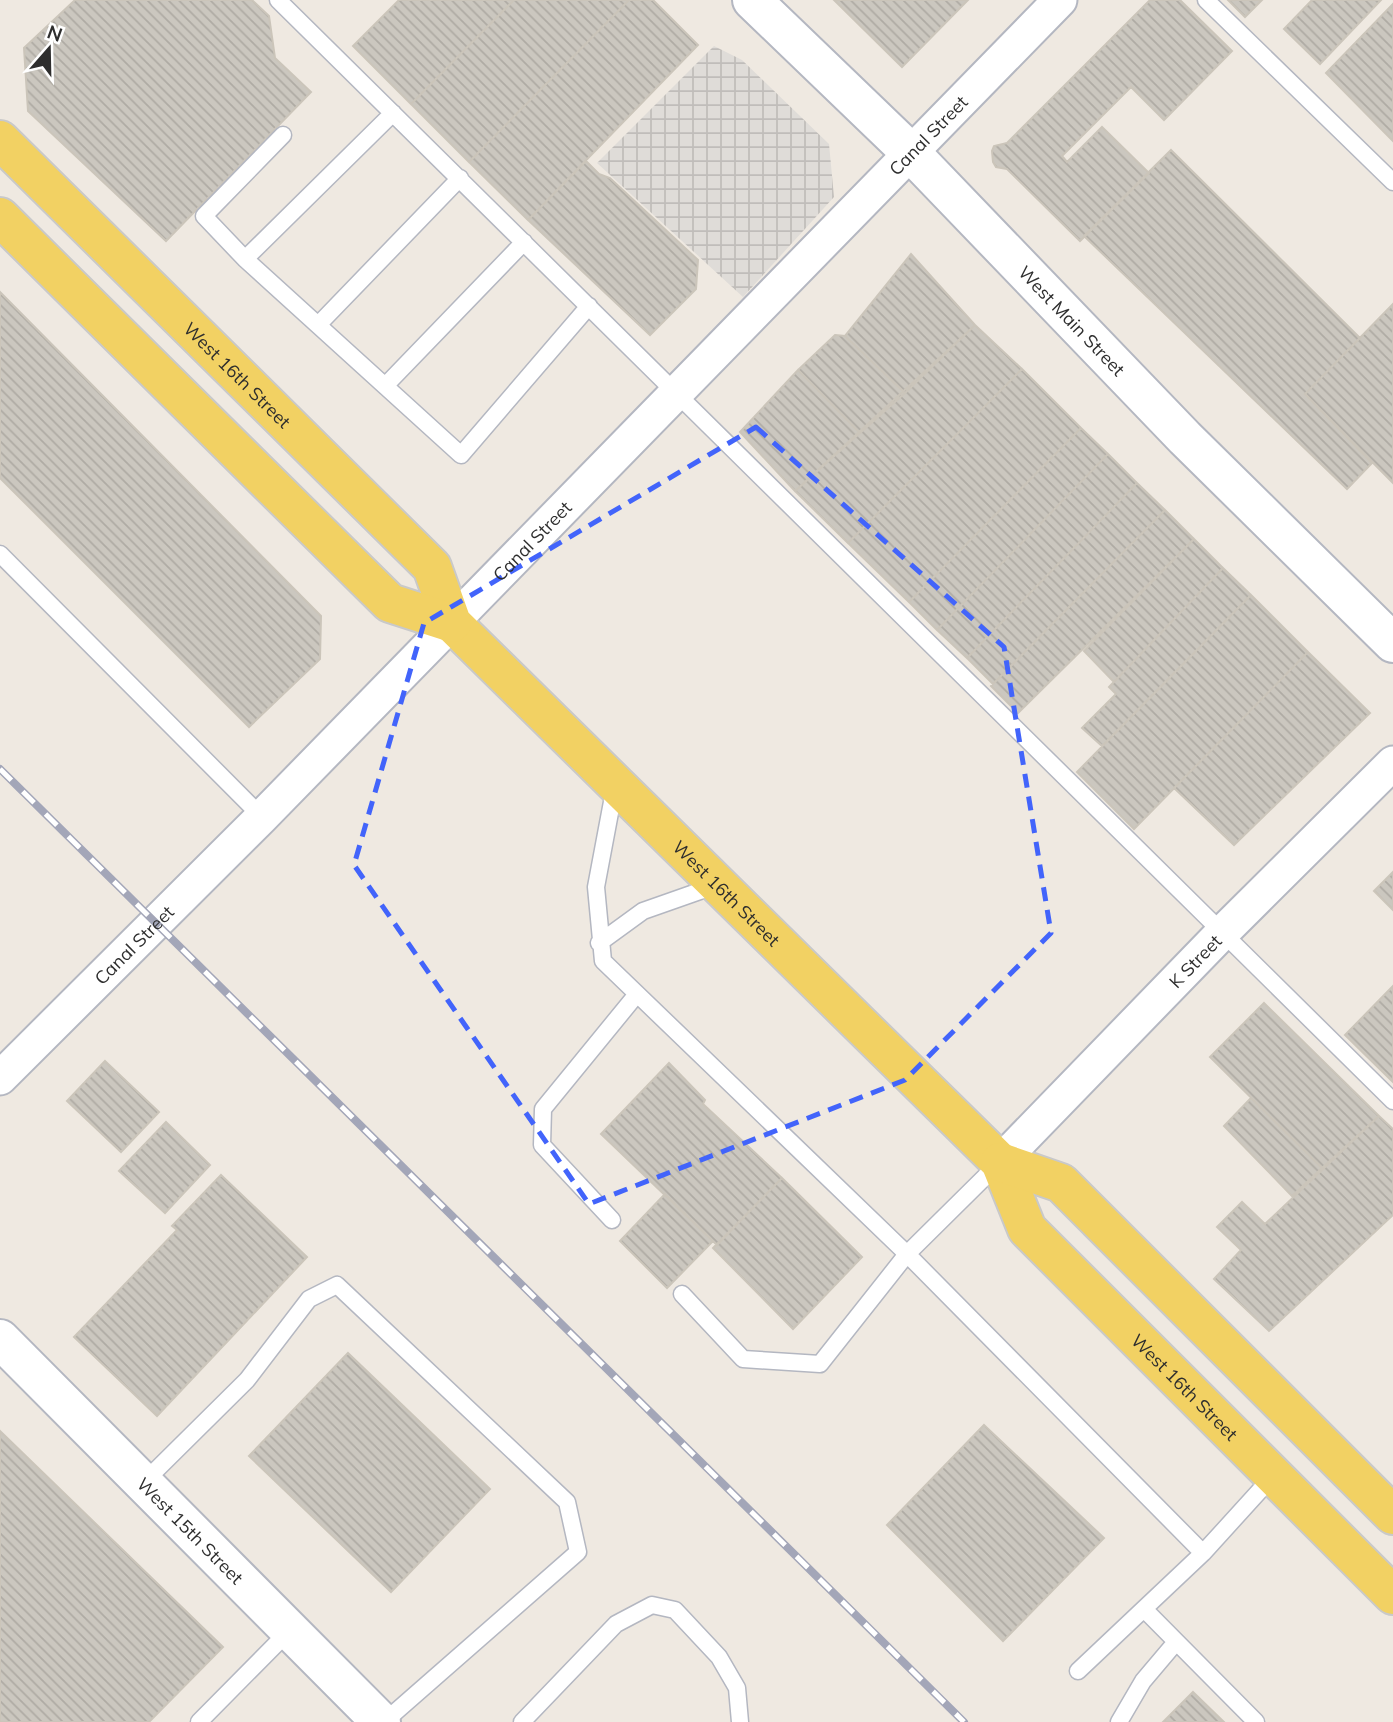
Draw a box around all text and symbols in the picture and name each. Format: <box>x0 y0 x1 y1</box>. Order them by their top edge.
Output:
north arrow <box>14 14 84 84</box>
text: N <box>44 19 66 47</box>
street label: Canal Street <box>884 90 972 180</box>
street label: West Main Street <box>1014 261 1130 380</box>
street label: West 16th Street <box>179 317 296 433</box>
street label: Canal Street <box>488 496 576 586</box>
street label: West 16th Street <box>668 835 785 951</box>
street label: Canal Street <box>89 900 179 989</box>
street label: K Street <box>1164 929 1226 993</box>
street label: West 16th Street <box>1127 1329 1243 1445</box>
street label: West 15th Street <box>132 1472 249 1589</box>

